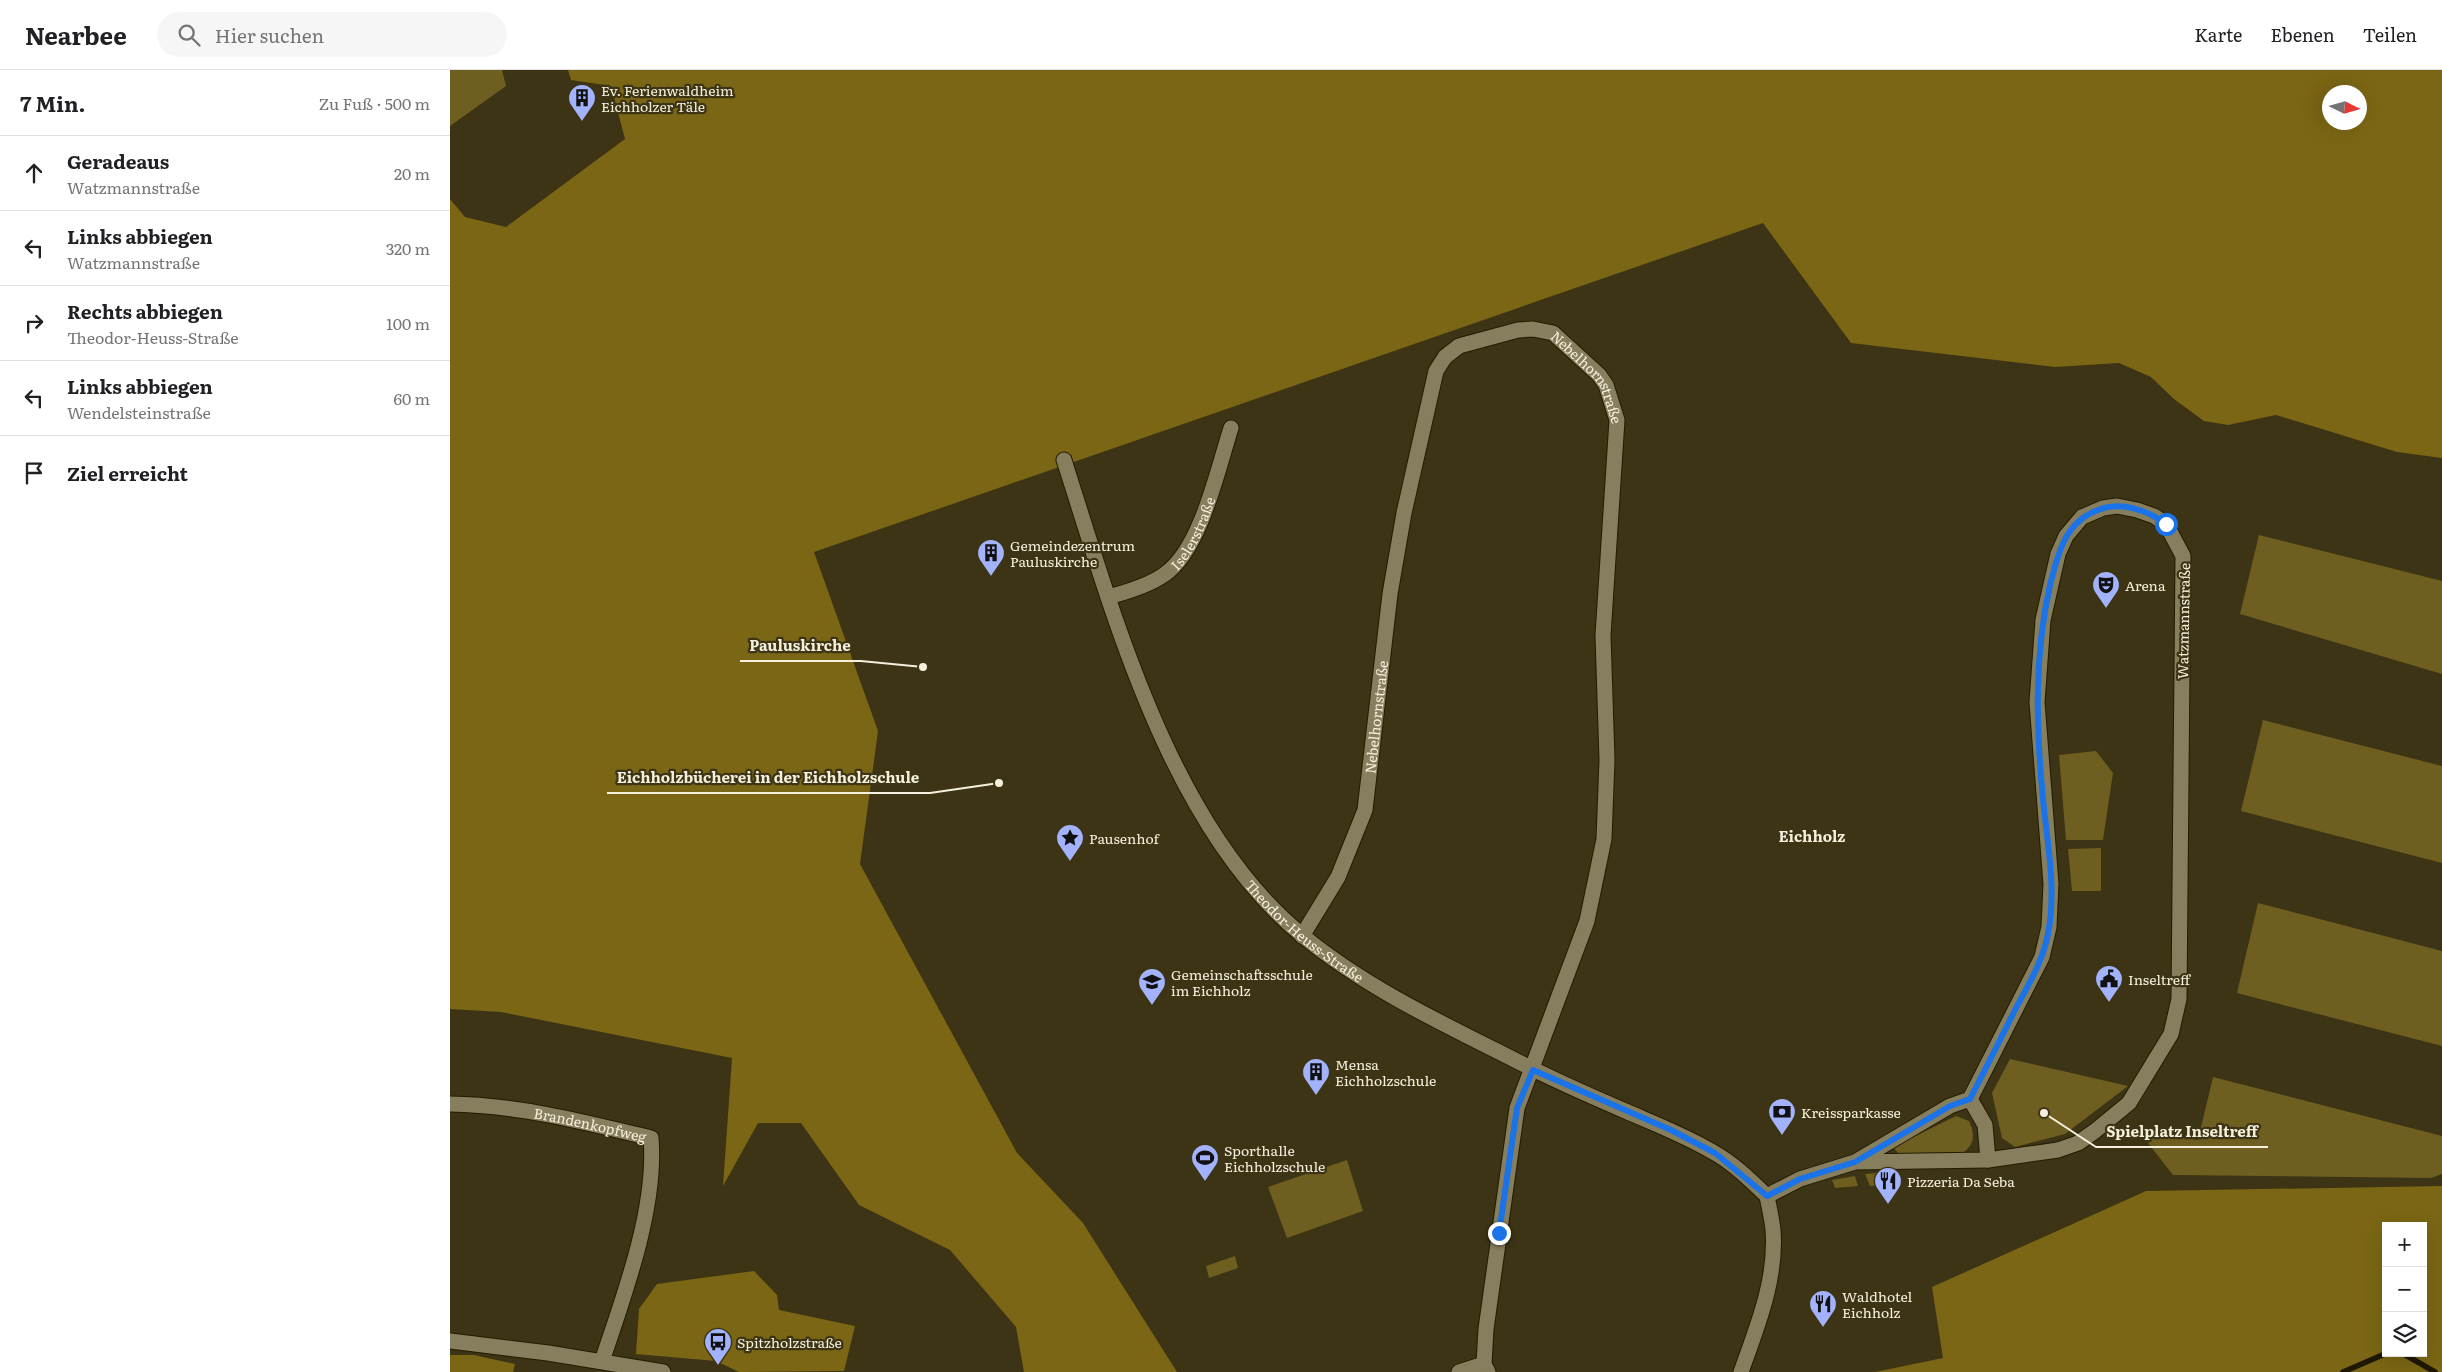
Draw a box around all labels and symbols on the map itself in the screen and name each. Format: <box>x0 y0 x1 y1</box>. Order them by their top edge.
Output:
place label: Ev. Ferienwaldheim Eichholzer Täle <box>601 80 734 116</box>
building icon: Ev. Ferienwaldheim Eichholzer Täle <box>567 83 597 122</box>
north arrow <box>2322 85 2367 130</box>
street label: Nebelhornstraße <box>1547 326 1627 426</box>
street label: Iselerstraße <box>1166 494 1219 574</box>
route start <box>2155 513 2178 536</box>
place label: Gemeindezentrum Pauluskirche <box>1010 535 1136 571</box>
building icon: Gemeindezentrum Pauluskirche <box>976 538 1006 577</box>
street label: Watzmannstraße <box>2172 563 2194 679</box>
theatre icon: Arena <box>2091 570 2121 609</box>
place label: Arena <box>2125 575 2166 595</box>
callout: Pauluskirche <box>740 631 861 661</box>
text: Pauluskirche <box>749 633 851 656</box>
street label: Nebelhornstraße <box>1359 659 1392 775</box>
callout: Eichholzbücherei in der Eichholzschule <box>607 763 930 793</box>
text: Eichholzbücherei in der Eichholzschule <box>617 765 920 788</box>
place icon: Pausenhof <box>1055 823 1085 862</box>
district label: Eichholz <box>1779 824 1845 847</box>
place label: Pausenhof <box>1089 828 1161 848</box>
street label: Theodor-Heuss-Straße <box>1241 875 1368 987</box>
place label: Gemeinschaftsschule im Eichholz <box>1171 964 1313 1000</box>
public building icon: Inseltreff <box>2094 964 2124 1003</box>
school or university icon: Gemeinschaftsschule im Eichholz <box>1137 967 1167 1006</box>
place label: Inseltreff <box>2128 969 2191 989</box>
place label: Mensa Eichholzschule <box>1335 1054 1436 1090</box>
building icon: Mensa Eichholzschule <box>1301 1057 1331 1096</box>
bank icon: Kreissparkasse <box>1767 1097 1797 1136</box>
street label: Brandenkopfweg <box>532 1102 649 1147</box>
place label: Kreissparkasse <box>1801 1102 1901 1122</box>
callout: Spielplatz Inseltreff <box>2096 1117 2268 1147</box>
text: Spielplatz Inseltreff <box>2106 1119 2260 1142</box>
place label: Sporthalle Eichholzschule <box>1224 1140 1325 1176</box>
sports icon: Sporthalle Eichholzschule <box>1190 1143 1220 1182</box>
restaurant icon: Pizzeria Da Seba <box>1873 1166 1903 1205</box>
place label: Pizzeria Da Seba <box>1907 1171 2015 1191</box>
route end <box>1488 1222 1511 1245</box>
place label: Waldhotel Eichholz <box>1842 1286 1913 1322</box>
restaurant icon: Waldhotel Eichholz <box>1808 1289 1838 1328</box>
bus stop icon: Spitzholzstraße <box>703 1327 733 1366</box>
place label: Spitzholzstraße <box>737 1332 842 1352</box>

